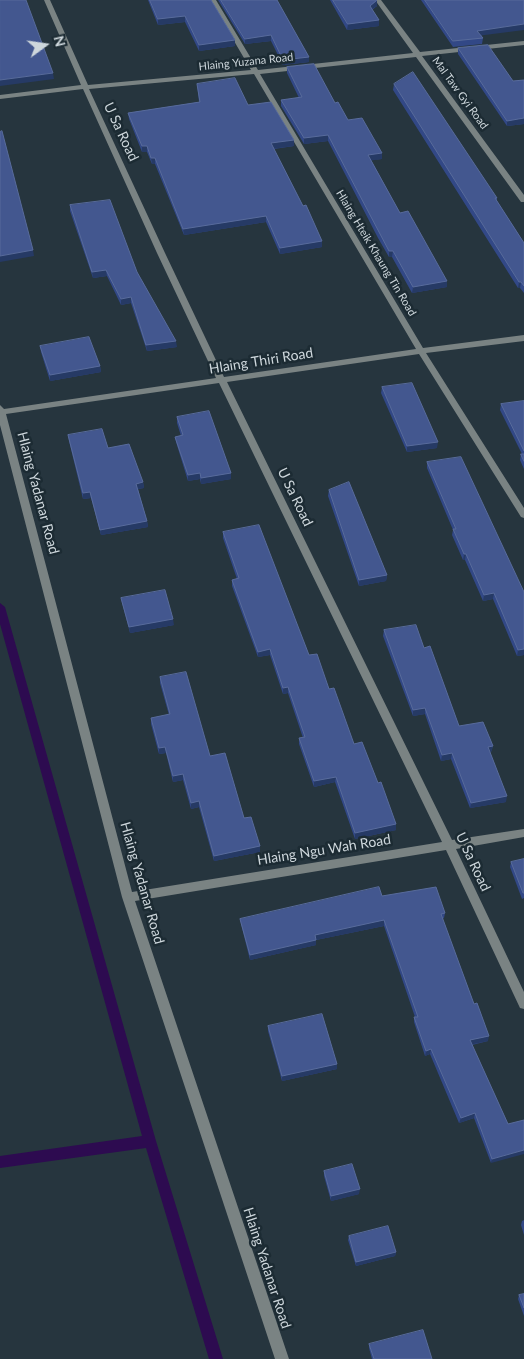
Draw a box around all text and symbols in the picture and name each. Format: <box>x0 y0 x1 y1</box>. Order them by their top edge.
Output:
north arrow <box>20 20 70 70</box>
text: N <box>50 34 70 49</box>
street label: Hlaing Yuzana Road <box>198 50 294 74</box>
street label: Mal Taw Gyi Road <box>429 54 491 132</box>
street label: U Sa Road <box>100 100 142 164</box>
street label: Hlaing Hteik Khaung Tin Road <box>333 188 419 318</box>
street label: Hlaing Thiri Road <box>208 344 314 378</box>
street label: Hlaing Yadanar Road <box>14 430 62 556</box>
street label: U Sa Road <box>274 465 316 529</box>
street label: Hlaing Yadanar Road <box>117 820 167 946</box>
street label: U Sa Road <box>452 830 494 894</box>
street label: Hlaing Ngu Wah Road <box>256 831 392 869</box>
street label: Hlaing Yadanar Road <box>239 1205 295 1331</box>

